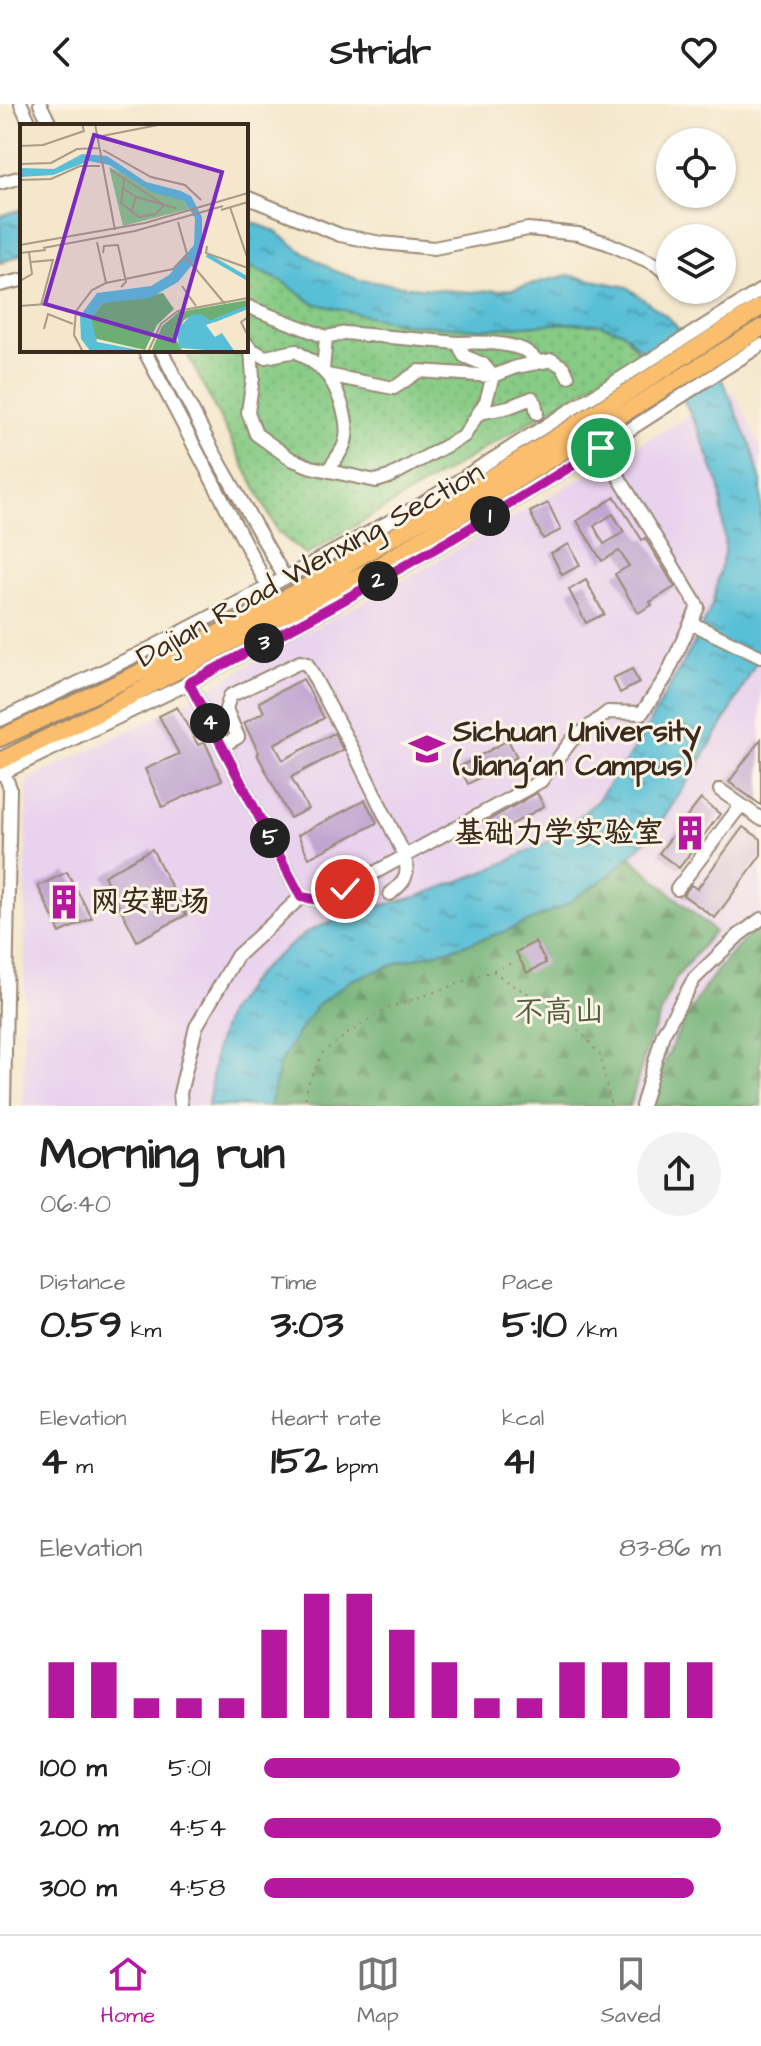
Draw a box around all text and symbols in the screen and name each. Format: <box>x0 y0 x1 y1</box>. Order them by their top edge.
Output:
text: Stridr <box>330 27 431 78</box>
icon: back <box>40 30 84 74</box>
icon: heart <box>677 30 721 74</box>
inset map <box>20 124 248 352</box>
map controls <box>656 128 736 304</box>
button: locate <box>656 128 736 208</box>
button: layers <box>656 224 736 304</box>
pin <box>567 414 635 482</box>
icon: arrive <box>579 426 623 470</box>
street label: Dajian Road Wenxing Section <box>129 452 492 679</box>
pin: 1 <box>470 496 510 536</box>
text: 1 <box>489 500 491 531</box>
pin: 2 <box>358 561 398 601</box>
text: 2 <box>372 565 384 596</box>
pin: 3 <box>244 623 284 663</box>
text: 3 <box>258 627 270 658</box>
pin: 4 <box>190 703 230 743</box>
text: 4 <box>203 707 217 738</box>
place label: Sichuan University (Jiang'an Campus) <box>452 711 702 789</box>
school or university icon: Sichuan University (Jiang'an Campus) <box>408 730 446 768</box>
place label: 基础力学实验室 <box>454 812 664 854</box>
building icon: 基础力学实验室 <box>671 814 709 852</box>
pin: 5 <box>250 818 290 858</box>
text: 5 <box>262 822 278 853</box>
pin <box>311 855 379 923</box>
icon: check <box>323 867 367 911</box>
place label: 网安靶场 <box>90 881 210 923</box>
building icon: 网安靶场 <box>45 883 83 921</box>
park label: 不高山 <box>514 991 604 1033</box>
text: Morning run <box>40 1125 285 1186</box>
button: share <box>637 1132 721 1216</box>
text: 06:40 <box>40 1186 111 1222</box>
text: Distance <box>40 1267 126 1298</box>
text: Time <box>271 1267 317 1298</box>
text: Pace <box>502 1267 553 1298</box>
text: 0.59 <box>40 1298 122 1353</box>
text: 3:03 <box>271 1298 344 1353</box>
text: 5:10 <box>502 1298 567 1353</box>
text: km <box>122 1315 161 1346</box>
text: /km <box>567 1315 617 1346</box>
text: Elevation <box>40 1403 127 1434</box>
text: Heart rate <box>271 1403 381 1434</box>
text: kcal <box>502 1403 544 1434</box>
text: 4 <box>40 1434 67 1489</box>
text: 152 <box>271 1434 327 1489</box>
text: 41 <box>502 1434 534 1489</box>
text: m <box>67 1451 93 1482</box>
text: bpm <box>327 1451 378 1482</box>
text: Elevation <box>40 1530 142 1566</box>
text: 83–86 m <box>619 1530 721 1566</box>
text: 100 m <box>40 1750 107 1786</box>
text: 5:01 <box>168 1750 210 1786</box>
text: 200 m <box>40 1810 118 1846</box>
text: 4:54 <box>168 1810 226 1846</box>
text: 300 m <box>40 1870 117 1906</box>
text: 4:58 <box>168 1870 225 1906</box>
tab: Home <box>100 1952 155 2031</box>
tab: Map <box>356 1952 400 2031</box>
tab: Saved <box>601 1952 661 2031</box>

